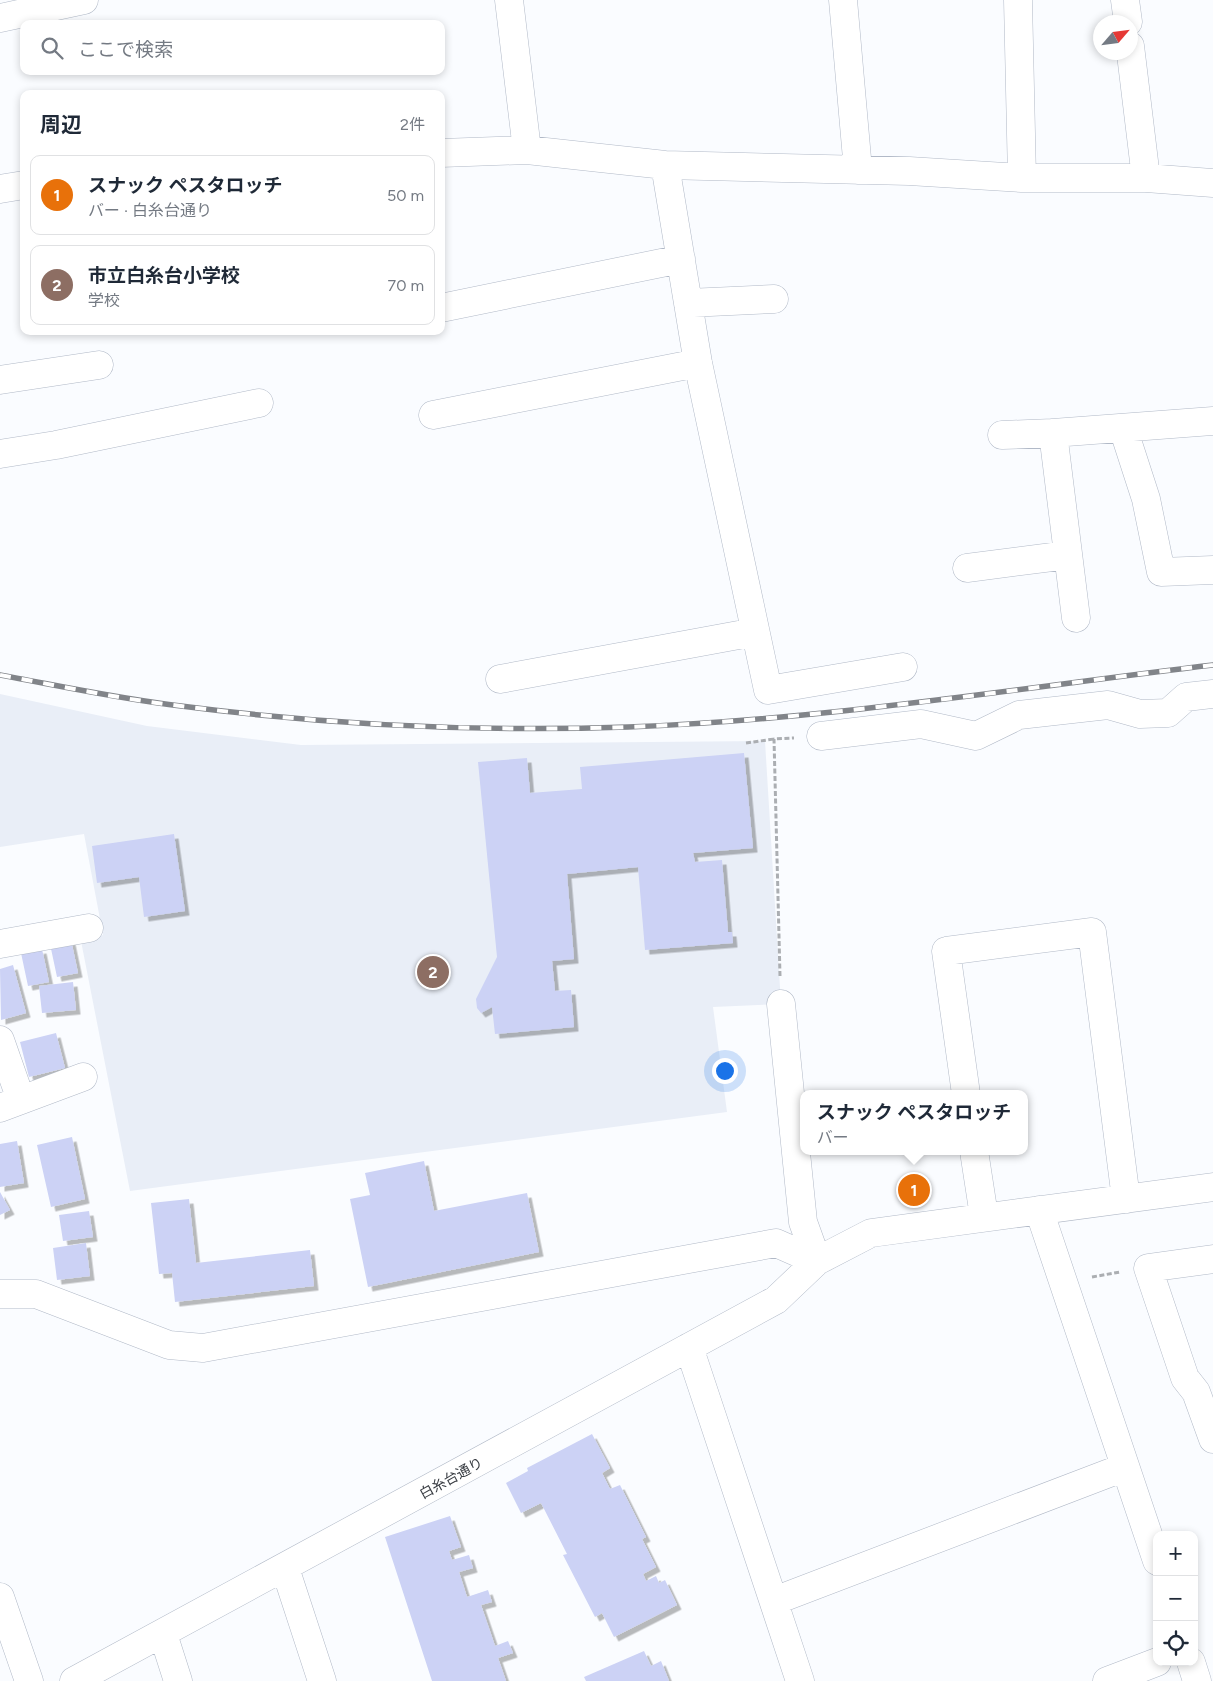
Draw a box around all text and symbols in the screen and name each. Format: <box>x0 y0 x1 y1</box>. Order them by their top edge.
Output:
north arrow <box>1093 15 1138 60</box>
search box <box>20 20 445 75</box>
icon: search <box>38 34 66 62</box>
text: ここで検索 <box>78 38 173 61</box>
text: 周辺 <box>40 112 82 137</box>
text: 2件 <box>400 115 425 134</box>
text: スナック ペスタロッチ <box>88 174 283 197</box>
text: 1 <box>54 186 60 205</box>
text: 50 m <box>387 186 424 205</box>
text: バー · 白糸台通り <box>88 201 212 220</box>
text: 市立白糸台小学校 <box>88 264 240 287</box>
text: 2 <box>52 276 62 295</box>
text: 70 m <box>388 276 424 295</box>
text: 学校 <box>88 291 120 310</box>
pin: 2 <box>417 953 449 991</box>
your location <box>712 1058 738 1084</box>
popup <box>800 1090 1028 1155</box>
text: スナック ペスタロッチ <box>817 1101 1011 1124</box>
text: バー <box>817 1128 849 1147</box>
pin: 1 <box>898 1171 930 1209</box>
street label: 白糸台通り <box>417 1454 486 1503</box>
map controls <box>1153 1531 1198 1666</box>
button: + <box>1153 1531 1198 1576</box>
button: − <box>1153 1576 1198 1621</box>
button: locate <box>1153 1621 1198 1666</box>

